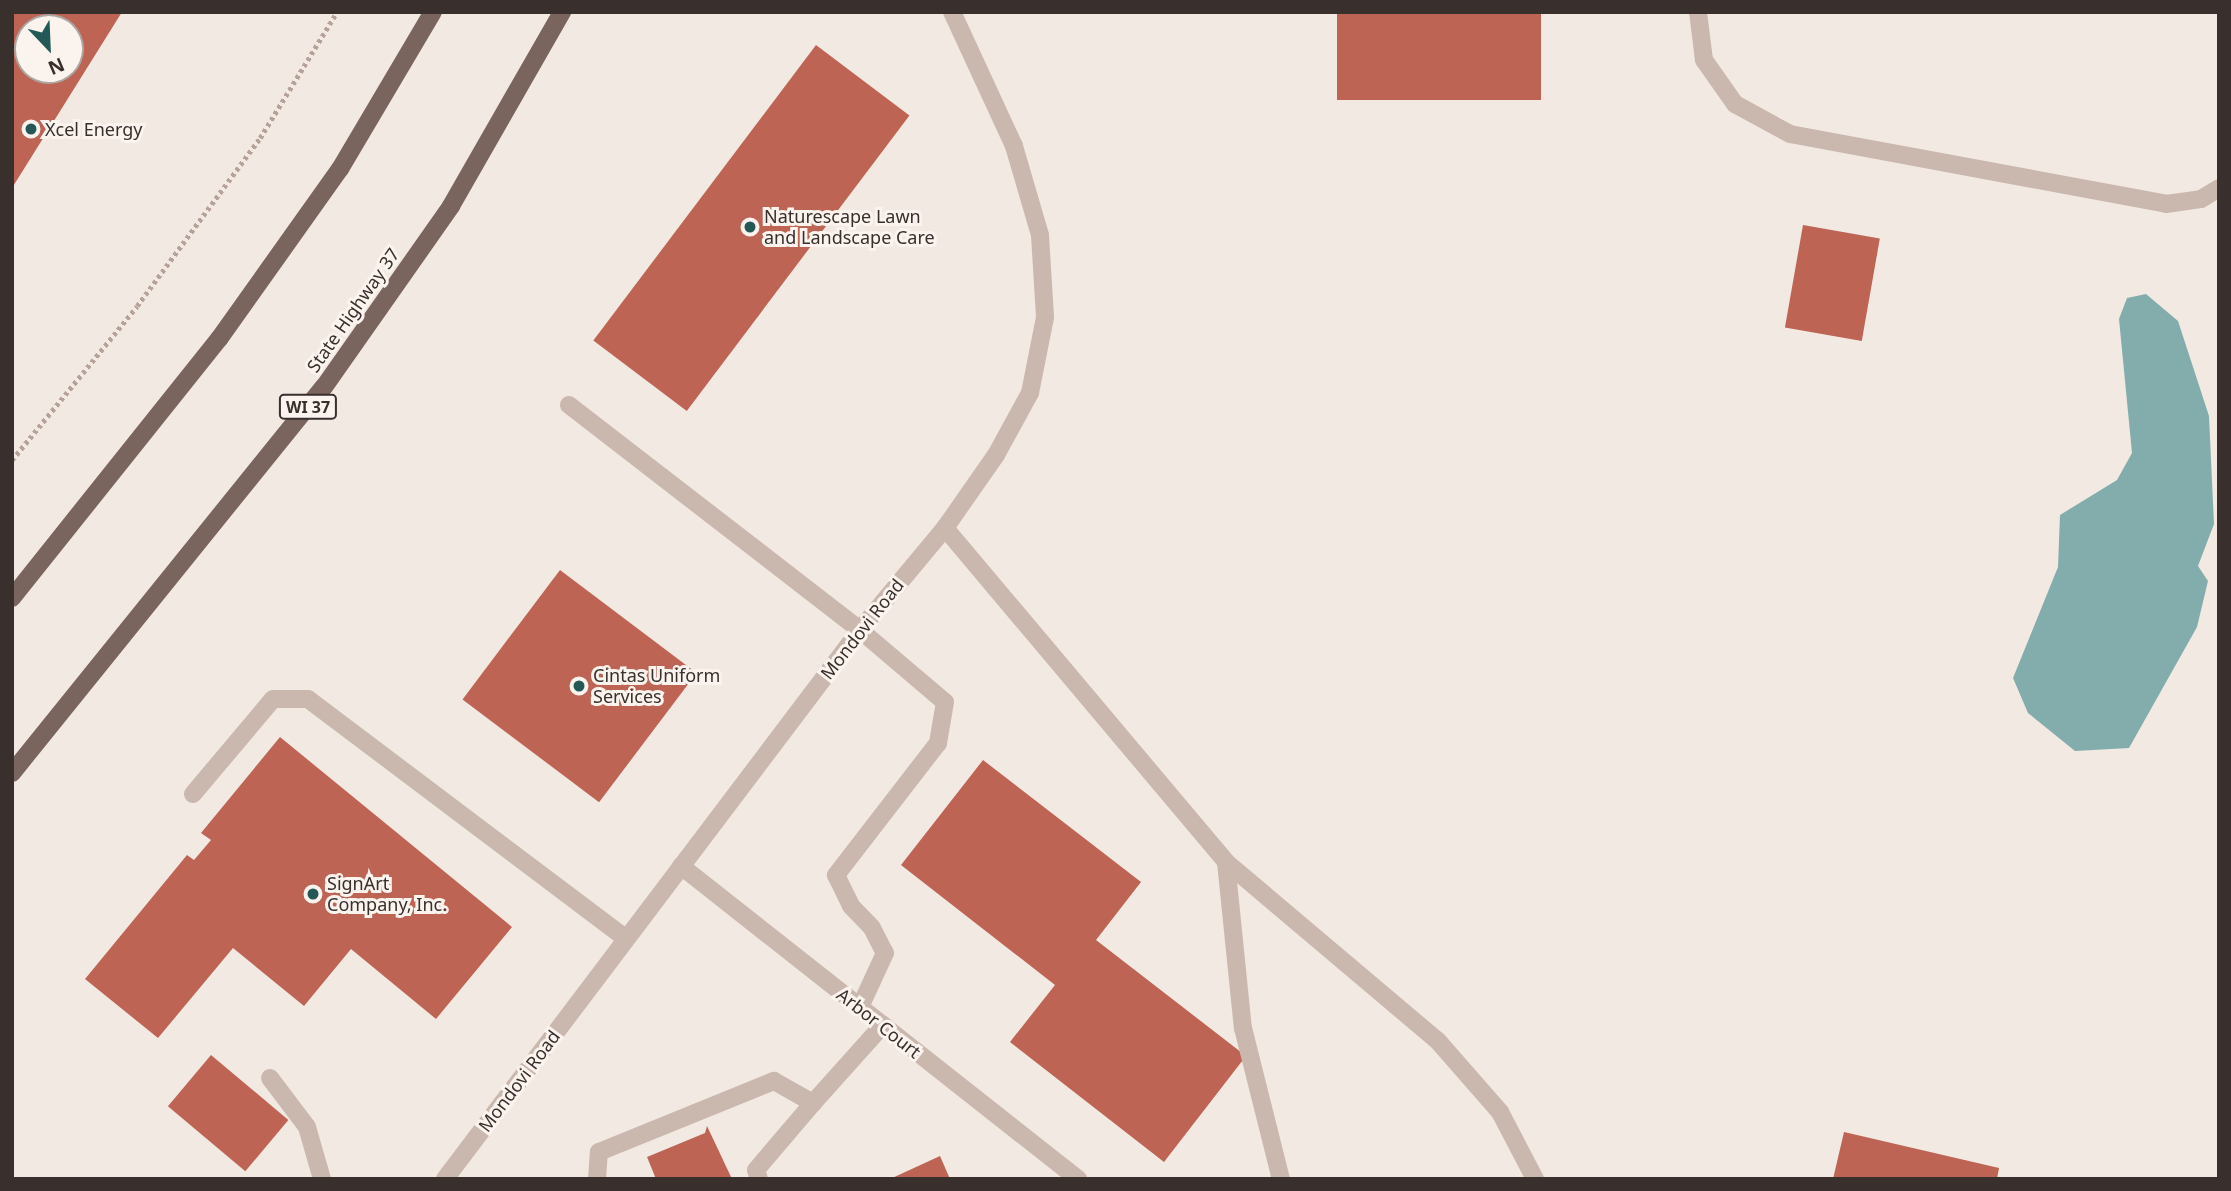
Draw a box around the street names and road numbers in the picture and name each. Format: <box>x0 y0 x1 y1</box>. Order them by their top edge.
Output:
street label: State Highway 37 <box>302 244 404 376</box>
road number: WI 37 <box>278 394 338 420</box>
street label: Mondovi Road <box>816 574 908 684</box>
street label: Arbor Court <box>833 984 925 1062</box>
street label: Mondovi Road <box>474 1026 564 1136</box>

